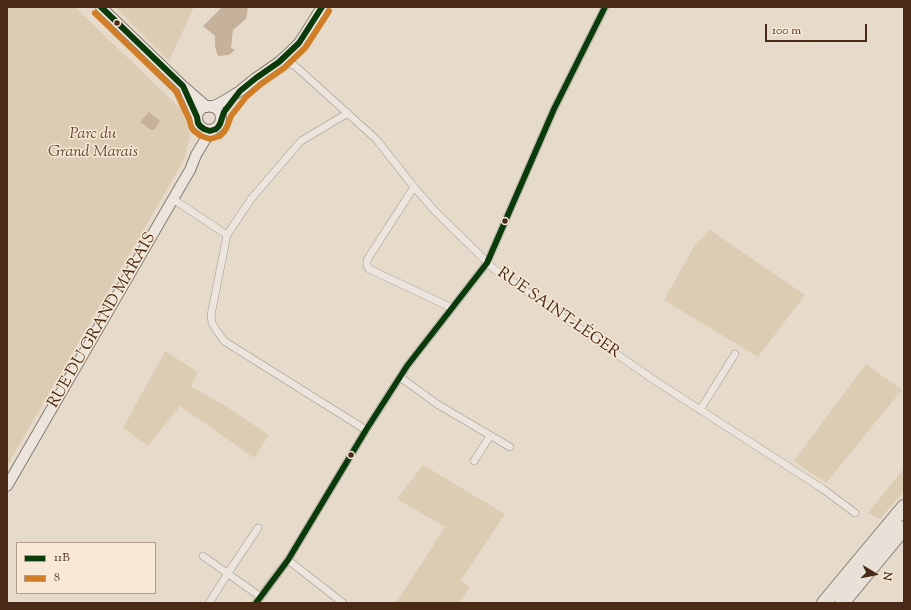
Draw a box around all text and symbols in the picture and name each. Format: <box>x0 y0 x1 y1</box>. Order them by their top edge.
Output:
scale bar <box>767 16 869 42</box>
unlabelled marker <box>112 18 122 28</box>
text: 100 m <box>772 22 801 40</box>
park label: Parc du Grand Marais <box>48 125 138 163</box>
unlabelled marker <box>500 216 510 226</box>
street label: RUE DU GRAND MARAIS <box>45 230 161 412</box>
street label: RUE SAINT-LÉGER <box>493 264 623 364</box>
unlabelled marker <box>346 450 356 460</box>
legend <box>16 542 156 594</box>
text: 11B <box>54 549 70 567</box>
north arrow <box>855 554 895 594</box>
text: 8 <box>54 569 60 587</box>
text: N <box>878 570 895 582</box>

